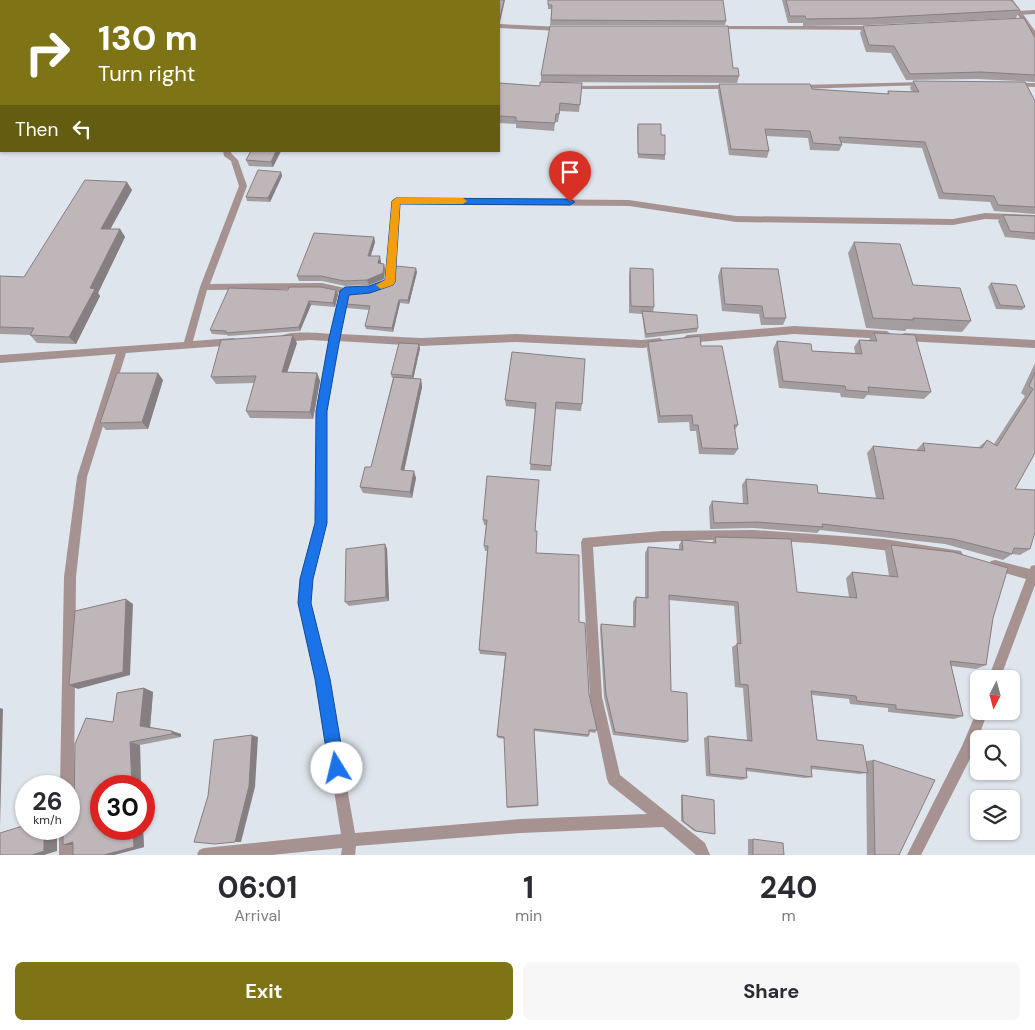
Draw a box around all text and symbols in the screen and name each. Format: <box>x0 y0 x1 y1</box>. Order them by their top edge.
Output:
text: 130 m <box>98 15 198 61</box>
icon: right <box>15 20 80 85</box>
text: Turn right <box>98 59 195 88</box>
icon: left <box>68 115 96 143</box>
text: Then <box>15 117 58 142</box>
pin <box>549 151 591 202</box>
icon: arrive <box>556 158 584 186</box>
north arrow <box>970 670 1020 720</box>
map controls <box>970 670 1020 840</box>
button: search <box>970 730 1020 780</box>
position arrow <box>310 741 362 793</box>
speed limit sign: 30 <box>90 775 155 840</box>
text: 26 <box>32 785 63 818</box>
button: layers <box>970 790 1020 840</box>
text: km/h <box>33 812 62 828</box>
text: 06:01 <box>218 868 297 907</box>
text: 1 <box>523 868 534 907</box>
text: 240 <box>760 868 817 907</box>
text: Arrival <box>234 905 281 926</box>
text: min <box>515 905 542 926</box>
text: m <box>781 905 796 926</box>
button: Exit <box>15 962 513 1020</box>
button: Share <box>523 962 1020 1020</box>

